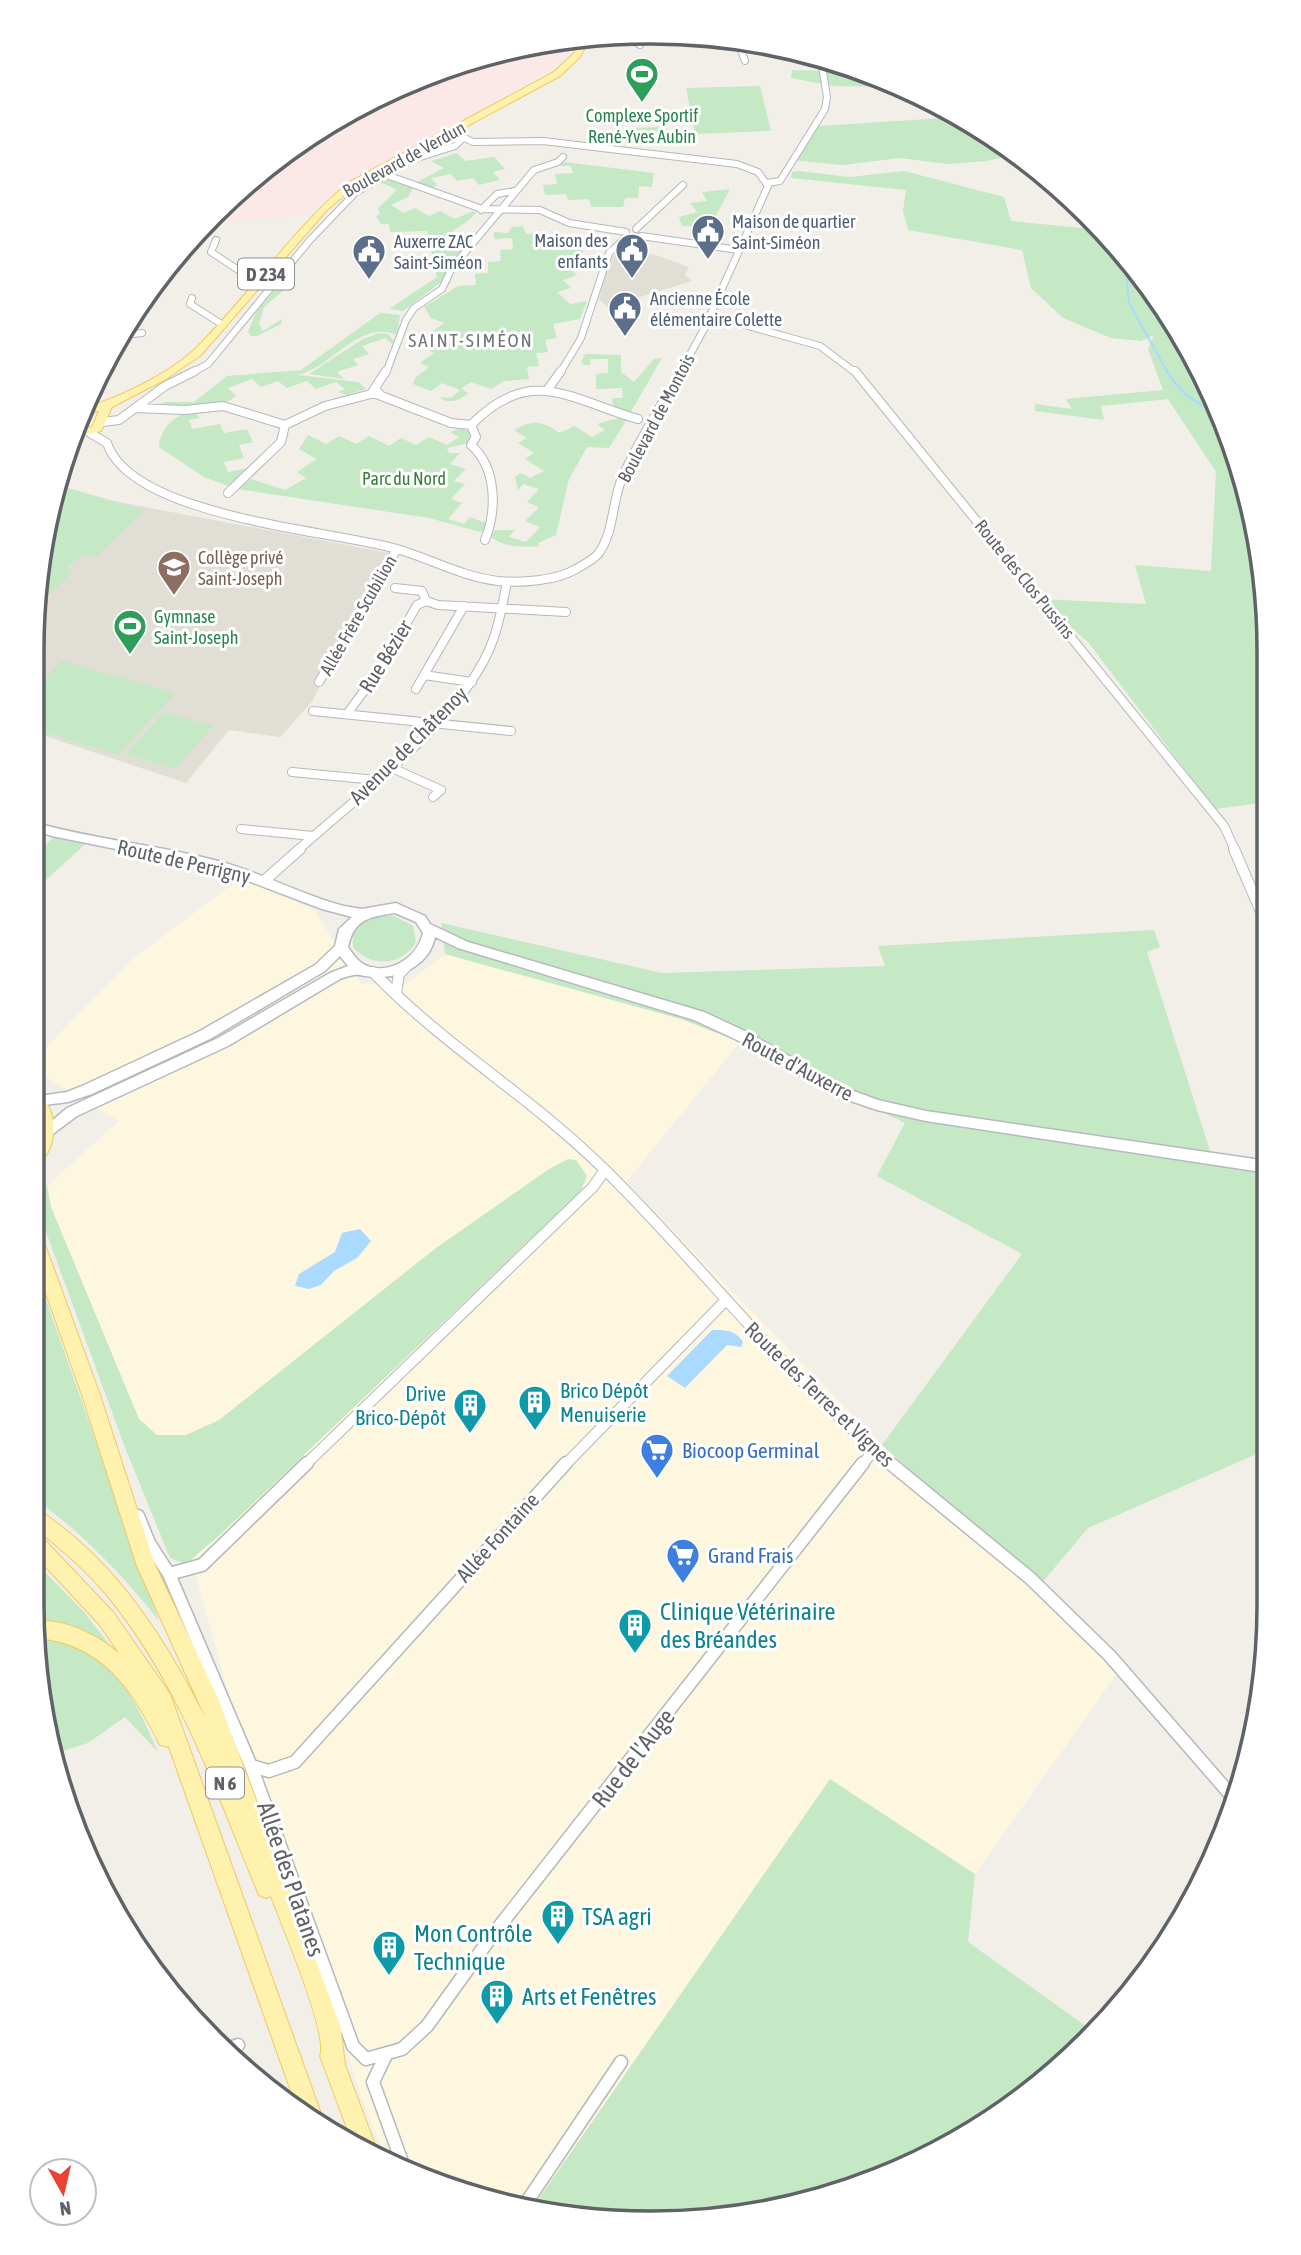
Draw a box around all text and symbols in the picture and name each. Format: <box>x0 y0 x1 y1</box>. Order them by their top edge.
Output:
sports icon: Complexe Sportif René-Yves Aubin <box>623 55 661 104</box>
place label: Complexe Sportif René-Yves Aubin <box>586 105 698 147</box>
street label: Boulevard de Verdun <box>339 117 469 201</box>
place label: Maison de quartier Saint-Siméon <box>732 211 856 253</box>
public building icon: Maison de quartier Saint-Siméon <box>689 212 727 261</box>
place label: Maison des enfants <box>534 230 608 272</box>
place label: Auxerre ZAC Saint-Siméon <box>394 231 482 273</box>
public building icon: Maison des enfants <box>613 231 651 280</box>
public building icon: Auxerre ZAC Saint-Siméon <box>350 232 388 281</box>
road number: D 234 <box>238 258 294 290</box>
place label: Ancienne École élémentaire Colette <box>650 288 782 330</box>
public building icon: Ancienne École élémentaire Colette <box>606 289 644 338</box>
district label: SAINT-SIMÉON <box>408 329 534 351</box>
street label: Boulevard de Montois <box>613 350 699 486</box>
park label: Parc du Nord <box>362 468 446 489</box>
street label: Route des Clos Pussins <box>971 515 1079 643</box>
place label: Collège privé Saint-Joseph <box>198 547 284 589</box>
school or university icon: Collège privé Saint-Joseph <box>155 548 193 597</box>
street label: Allée Frère Scubilion <box>315 551 401 679</box>
place label: Gymnase Saint-Joseph <box>154 606 239 648</box>
sports icon: Gymnase Saint-Joseph <box>111 607 149 656</box>
street label: Rue Bézier <box>353 615 417 697</box>
street label: Avenue de Châtenoy <box>344 681 472 809</box>
street label: Route de Perrigny <box>115 834 253 888</box>
street label: Route d'Auxerre <box>738 1027 858 1105</box>
street label: Route des Terres et Vignes <box>740 1317 900 1471</box>
place label: Brico Dépôt Menuiserie <box>560 1378 649 1426</box>
place label: Drive Brico-Dépôt <box>355 1381 446 1429</box>
building icon: Brico Dépôt Menuiserie <box>516 1383 554 1432</box>
building icon: Drive Brico-Dépôt <box>451 1386 489 1435</box>
supermarket icon: Biocoop Germinal <box>638 1431 676 1480</box>
place label: Biocoop Germinal <box>682 1438 820 1462</box>
street label: Allée Fontaine <box>451 1488 543 1586</box>
supermarket icon: Grand Frais <box>664 1536 702 1585</box>
place label: Grand Frais <box>708 1543 794 1567</box>
place label: Clinique Vétérinaire des Bréandes <box>660 1598 835 1653</box>
building icon: Clinique Vétérinaire des Bréandes <box>616 1606 654 1655</box>
street label: Rue de l'Auge <box>586 1703 680 1813</box>
road number: N 6 <box>206 1768 244 1798</box>
street label: Allée des Platanes <box>252 1798 330 1960</box>
building icon: TSA agri <box>539 1897 577 1946</box>
place label: TSA agri <box>582 1903 652 1930</box>
place label: Mon Contrôle Technique <box>414 1920 532 1975</box>
building icon: Mon Contrôle Technique <box>370 1928 408 1977</box>
building icon: Arts et Fenêtres <box>478 1977 516 2026</box>
place label: Arts et Fenêtres <box>522 1983 656 2010</box>
north arrow <box>28 2157 98 2227</box>
text: N <box>58 2197 72 2221</box>

